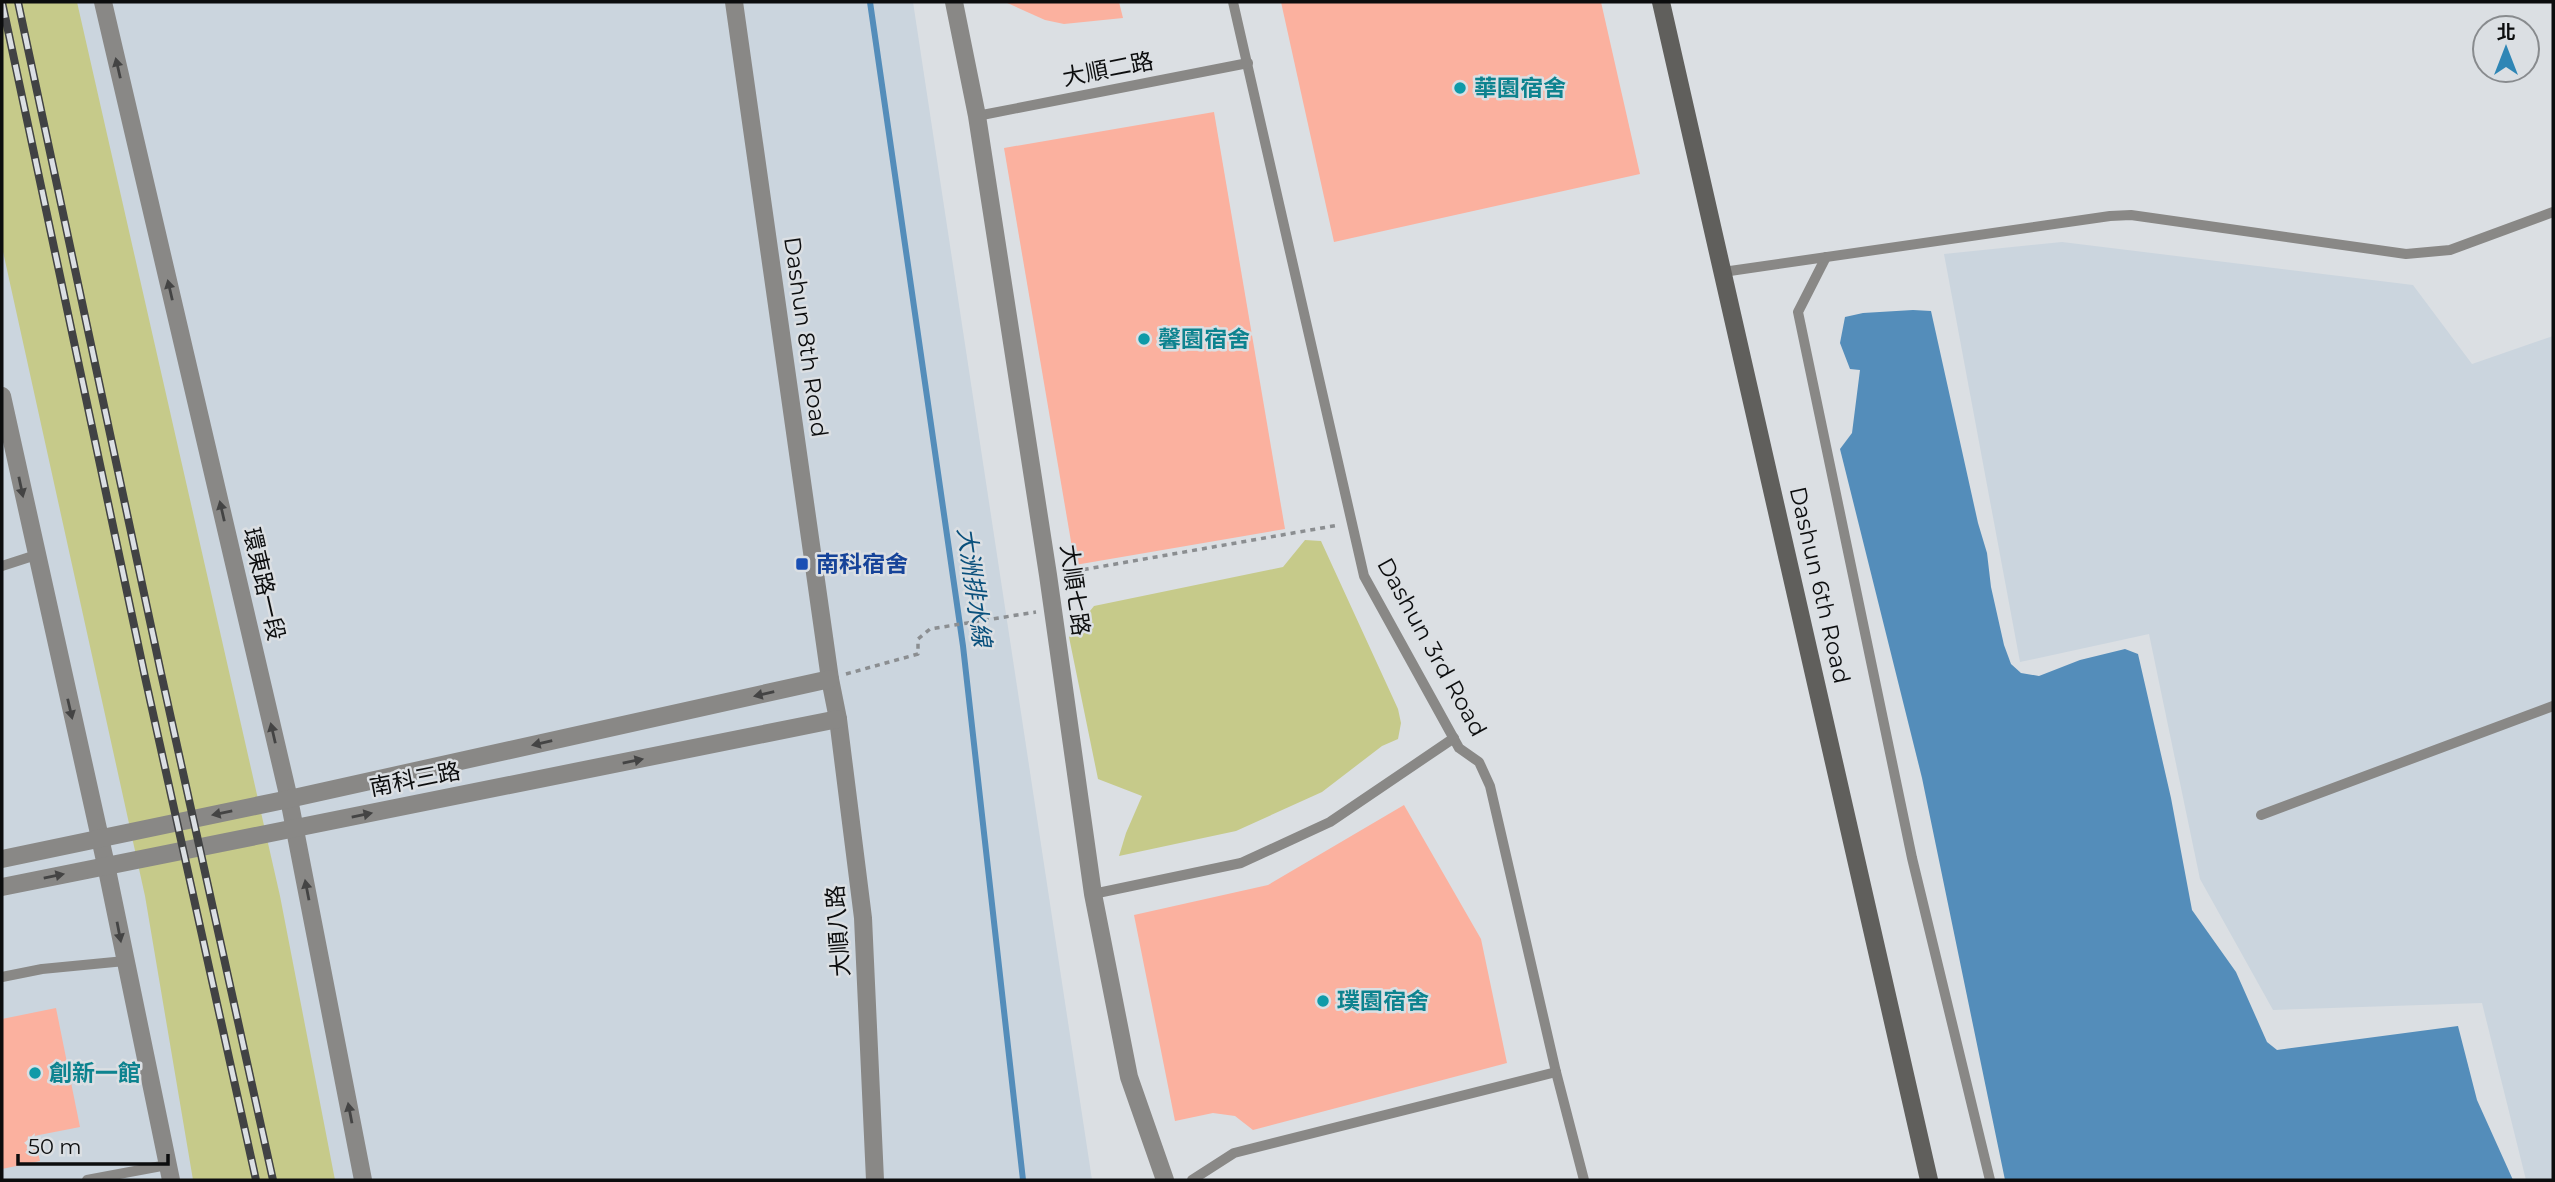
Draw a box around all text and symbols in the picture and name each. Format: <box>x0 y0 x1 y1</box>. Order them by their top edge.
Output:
north arrow <box>2471 14 2541 84</box>
text: 北 <box>2496 21 2516 44</box>
street label: 大順二路 <box>1060 46 1156 92</box>
one-way arrow <box>113 57 124 79</box>
place label: 華園宿舍 <box>1474 74 1566 102</box>
marker: 華園宿舍 <box>1452 80 1468 96</box>
street label: Dashun 8th Road <box>778 235 834 439</box>
one-way arrow <box>164 279 175 301</box>
place label: 馨園宿舍 <box>1158 325 1250 353</box>
marker: 馨園宿舍 <box>1136 331 1152 347</box>
one-way arrow <box>16 476 27 498</box>
street label: Dashun 6th Road <box>1784 484 1856 686</box>
one-way arrow <box>216 500 227 522</box>
street label: 環東路一段 <box>237 525 291 643</box>
water label: 大洲排水線 <box>952 525 998 651</box>
street label: 大順七路 <box>1055 542 1095 638</box>
place label: 南科宿舍 <box>816 550 908 578</box>
street label: Dashun 3rd Road <box>1371 553 1493 741</box>
marker: 南科宿舍 <box>794 556 810 572</box>
one-way arrow <box>753 688 775 699</box>
one-way arrow <box>65 698 76 720</box>
one-way arrow <box>268 722 279 744</box>
one-way arrow <box>530 738 552 749</box>
one-way arrow <box>622 755 644 766</box>
street label: 南科三路 <box>367 756 463 802</box>
one-way arrow <box>211 808 233 819</box>
one-way arrow <box>351 810 373 821</box>
one-way arrow <box>43 870 65 881</box>
one-way arrow <box>301 879 312 901</box>
street label: 大順八路 <box>821 884 855 978</box>
one-way arrow <box>114 921 125 943</box>
place label: 璞園宿舍 <box>1337 987 1429 1015</box>
marker: 璞園宿舍 <box>1315 993 1331 1009</box>
place label: 創新一館 <box>49 1059 141 1087</box>
marker: 創新一館 <box>27 1065 43 1081</box>
one-way arrow <box>344 1102 355 1124</box>
scale bar <box>18 1122 168 1166</box>
text: 50 m <box>28 1134 82 1159</box>

